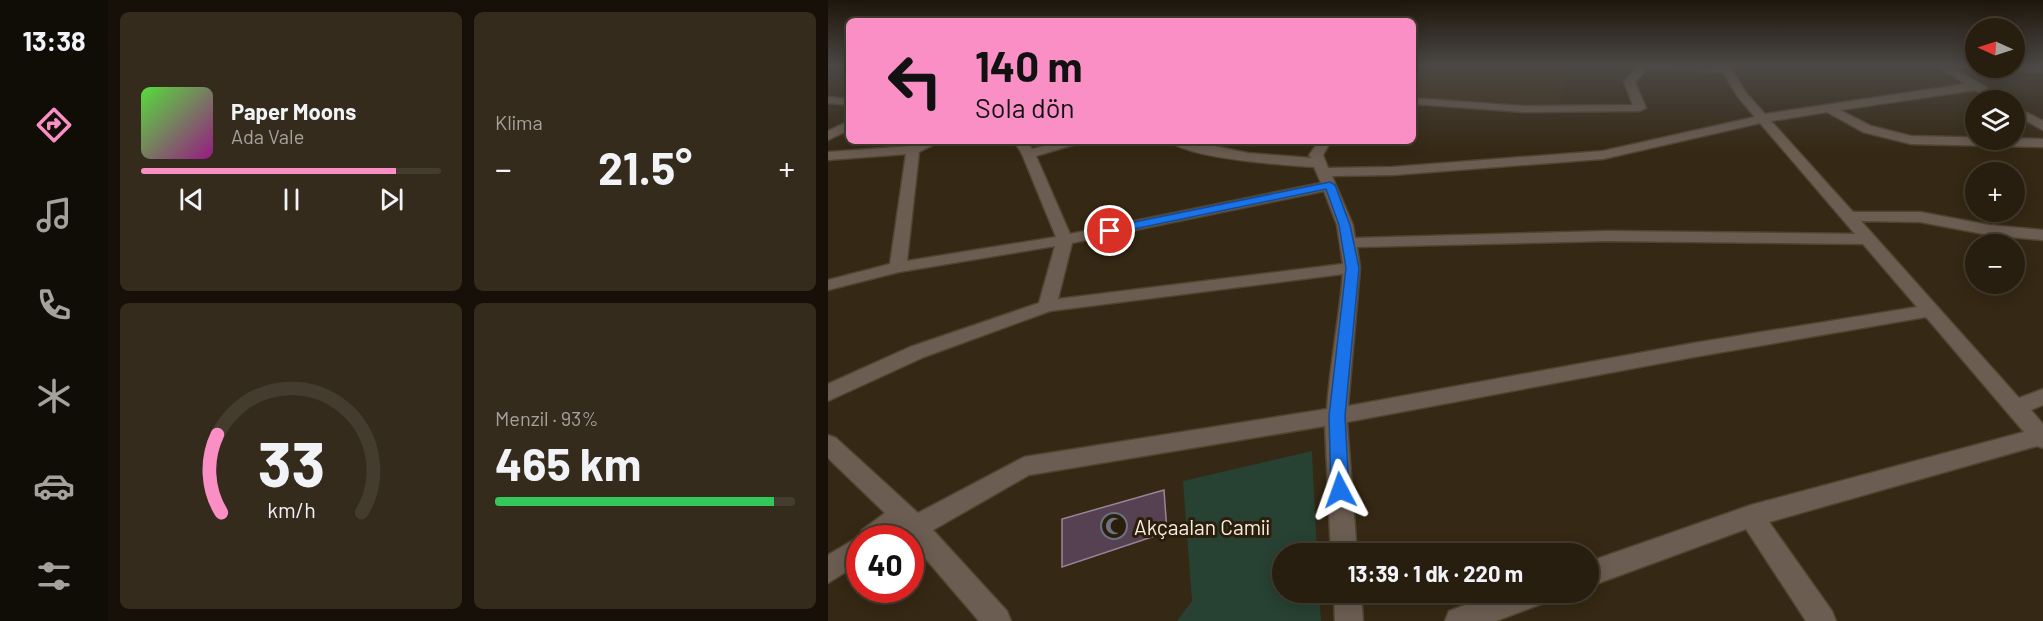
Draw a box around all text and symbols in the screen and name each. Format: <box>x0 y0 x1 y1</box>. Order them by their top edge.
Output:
north arrow <box>1965 18 2025 78</box>
map controls <box>1965 18 2025 294</box>
text: 13:38 <box>22 24 86 56</box>
text: 140 m <box>975 40 1083 90</box>
icon: left <box>876 42 954 120</box>
button: layers <box>1965 90 2025 150</box>
text: Sola dön <box>975 91 1075 123</box>
text: Paper Moons <box>231 98 356 124</box>
icon: directions <box>33 104 75 146</box>
text: Klima <box>495 110 543 134</box>
text: Ada Vale <box>231 124 304 148</box>
text: 21.5° <box>598 140 692 194</box>
text: − <box>495 148 512 188</box>
text: + <box>779 148 795 188</box>
button: + <box>1965 162 2025 222</box>
icon: previous <box>175 183 208 216</box>
icon: pause <box>275 183 308 216</box>
icon: next <box>375 183 408 216</box>
icon: music <box>33 194 75 236</box>
pin <box>1084 205 1135 256</box>
icon: arrive <box>1093 214 1126 247</box>
button: − <box>1965 234 2025 294</box>
icon: phone <box>33 284 75 326</box>
icon: climate <box>33 375 75 417</box>
text: Menzil · 93% <box>495 406 598 430</box>
text: 33 <box>257 425 325 499</box>
text: 465 km <box>495 436 641 490</box>
position arrow <box>1308 458 1372 522</box>
icon: car <box>33 465 75 507</box>
text: km/h <box>267 497 315 522</box>
mosque icon: Akçaalan Camii <box>1099 511 1129 541</box>
place label: Akçaalan Camii <box>1134 514 1270 539</box>
speed limit sign: 40 <box>846 525 924 603</box>
icon: filters <box>33 555 75 597</box>
text: 13:39 · 1 dk · 220 m <box>1348 560 1523 586</box>

